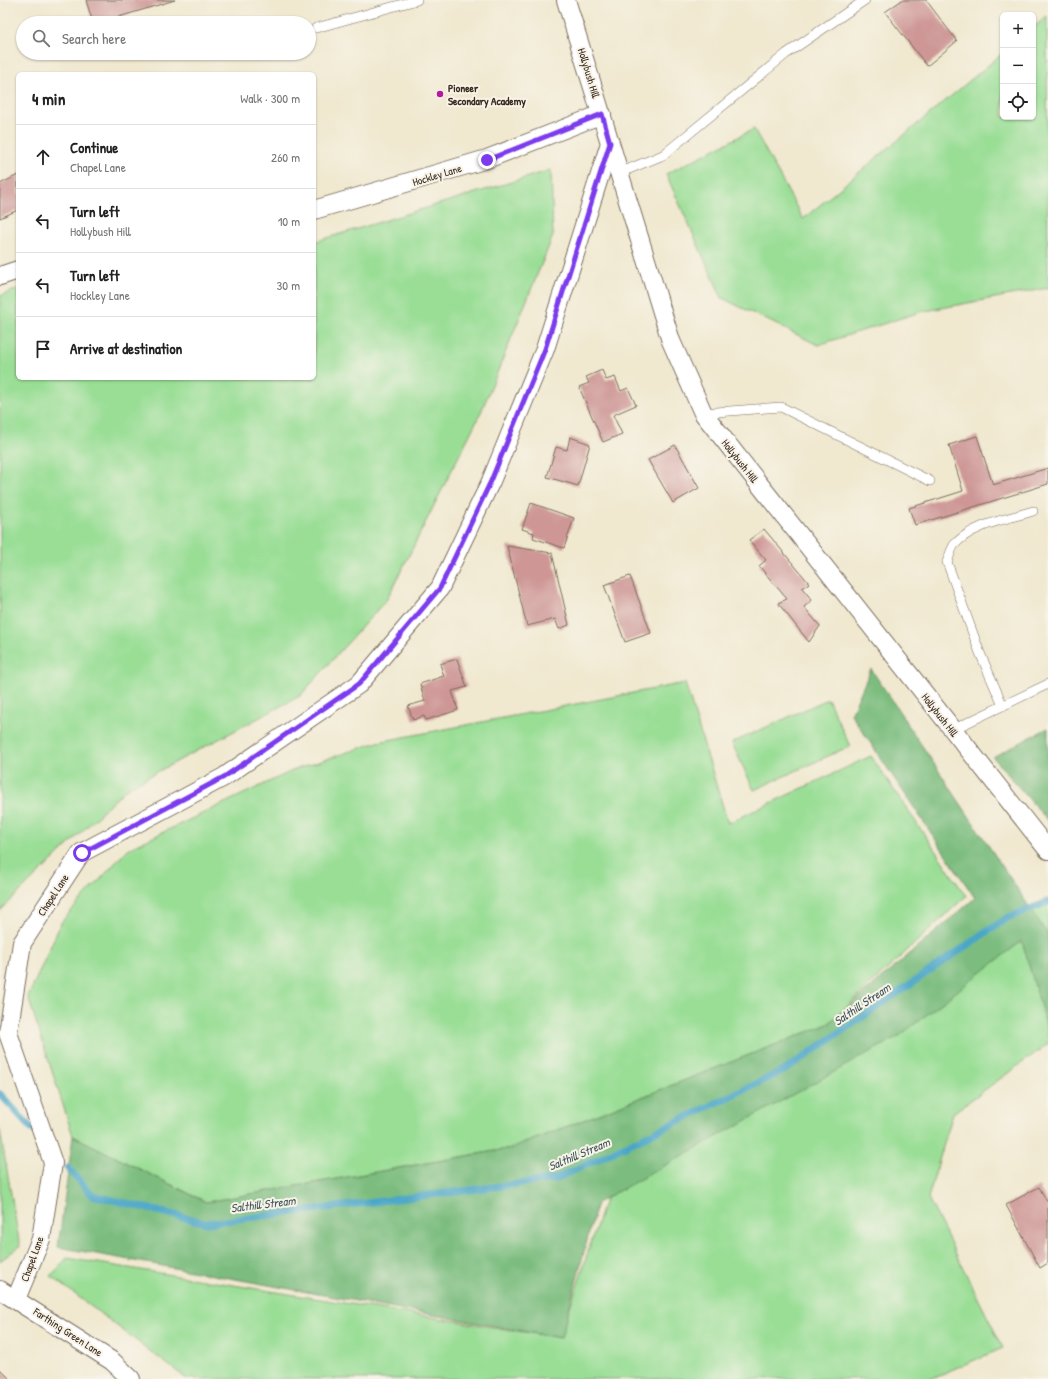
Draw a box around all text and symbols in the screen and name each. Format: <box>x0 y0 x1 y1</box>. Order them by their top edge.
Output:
map controls <box>1000 12 1036 120</box>
button: + <box>1000 12 1036 48</box>
search box <box>16 16 316 60</box>
icon: search <box>30 27 52 49</box>
text: Search here <box>62 28 126 49</box>
street label: Hollybush Hill <box>575 46 603 100</box>
button: − <box>1000 48 1036 84</box>
place label: Pioneer Secondary Academy <box>448 81 526 109</box>
button: locate <box>1000 84 1036 120</box>
text: 4 min <box>32 87 65 110</box>
text: Walk · 300 m <box>240 89 300 107</box>
marker: Pioneer Secondary Academy <box>435 89 445 99</box>
text: Continue <box>70 137 118 158</box>
icon: ahead <box>32 146 54 168</box>
text: 260 m <box>271 148 300 166</box>
route end <box>478 151 496 169</box>
text: Chapel Lane <box>70 158 126 176</box>
street label: Hockley Lane <box>411 161 464 189</box>
text: Turn left <box>70 201 120 222</box>
icon: left <box>32 210 54 232</box>
text: 10 m <box>278 212 300 230</box>
text: Hollybush Hill <box>70 222 131 240</box>
text: Turn left <box>70 265 120 286</box>
icon: left <box>32 274 54 296</box>
text: 30 m <box>277 276 300 294</box>
text: Hockley Lane <box>70 286 130 304</box>
icon: arrive <box>32 338 54 360</box>
text: Arrive at destination <box>70 338 182 359</box>
street label: Hollybush Hill <box>719 436 762 486</box>
street label: Hollybush Hill <box>919 690 962 740</box>
route start <box>73 844 91 862</box>
street label: Chapel Lane <box>34 871 72 919</box>
water label: Salthill Stream <box>830 978 894 1029</box>
water label: Salthill Stream <box>546 1133 613 1175</box>
water label: Salthill Stream <box>230 1191 297 1216</box>
street label: Chapel Lane <box>17 1234 47 1284</box>
street label: Farthing Green Lane <box>30 1304 106 1360</box>

